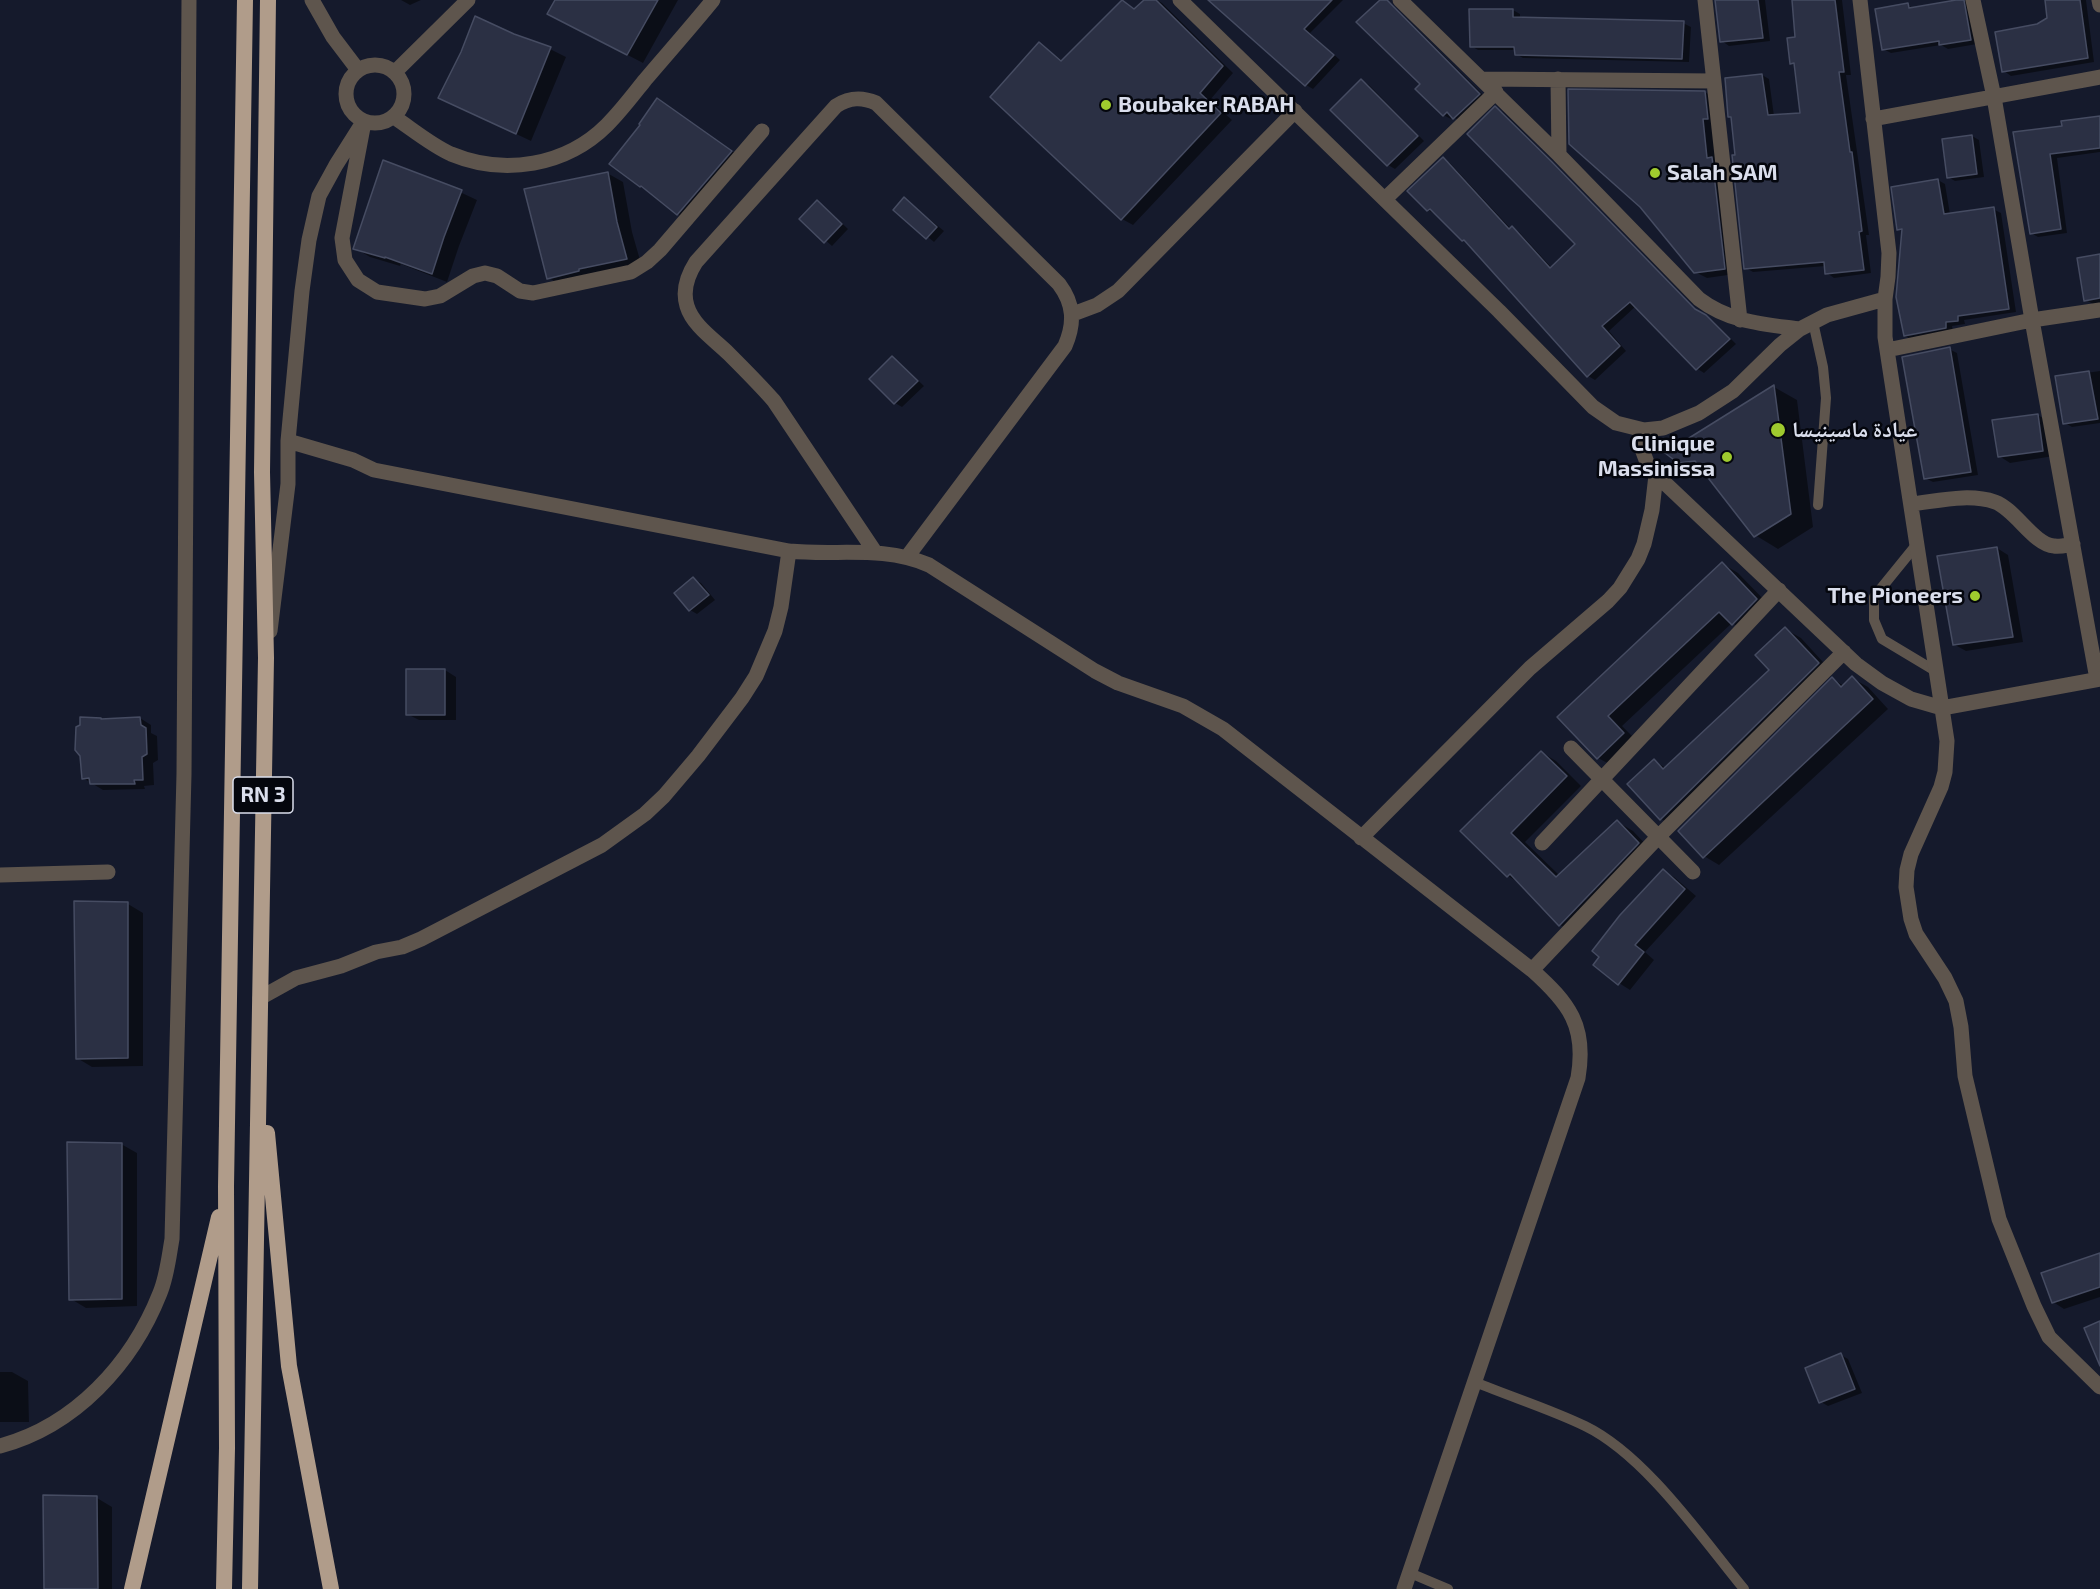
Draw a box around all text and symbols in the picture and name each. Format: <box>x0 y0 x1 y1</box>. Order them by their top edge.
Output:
place label: Boubaker RABAH <box>1118 92 1294 118</box>
marker: Boubaker RABAH <box>1099 98 1113 112</box>
place label: Salah SAM <box>1667 160 1778 186</box>
marker: Salah SAM <box>1648 166 1662 180</box>
place label: عيادة ماسينيسا <box>1792 417 1917 443</box>
marker: عيادة ماسينيسا <box>1769 421 1787 439</box>
place label: Clinique Massinissa <box>1598 431 1715 482</box>
marker: Clinique Massinissa <box>1720 450 1734 464</box>
place label: The Pioneers <box>1828 583 1963 609</box>
marker: The Pioneers <box>1968 589 1982 603</box>
road number: RN 3 <box>233 777 293 813</box>

